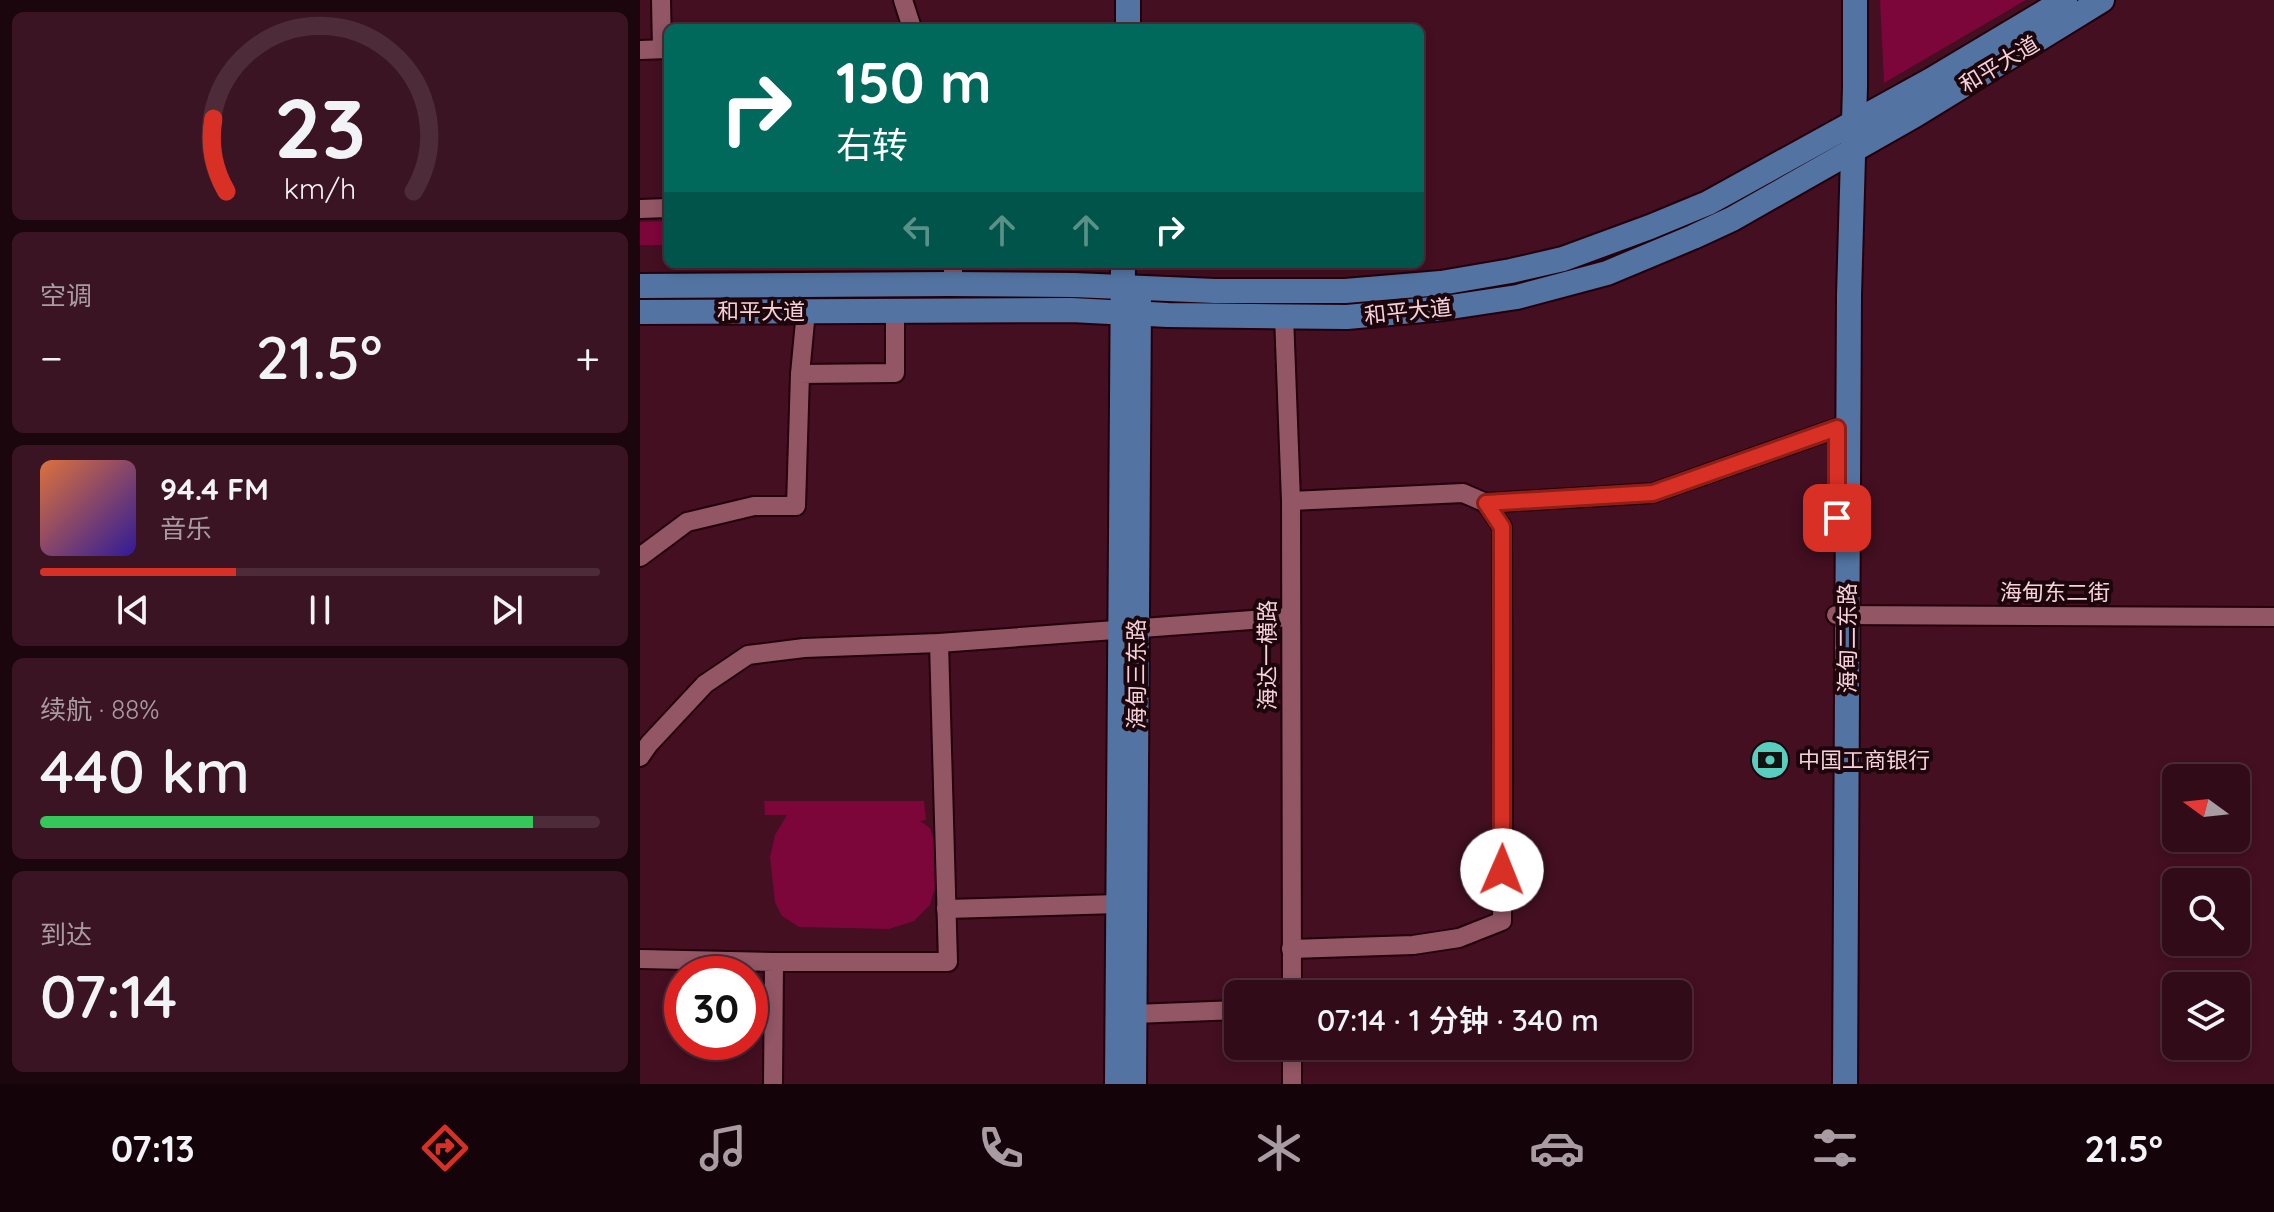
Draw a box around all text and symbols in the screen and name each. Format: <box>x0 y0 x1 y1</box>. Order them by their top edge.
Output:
street label: 和平大道 <box>1954 29 2044 99</box>
text: 150 m <box>836 47 992 117</box>
icon: right <box>704 56 808 160</box>
text: 23 <box>274 75 366 179</box>
text: 右转 <box>836 122 908 167</box>
text: km/h <box>284 170 356 206</box>
icon: left <box>896 208 940 252</box>
icon: ahead <box>980 208 1024 252</box>
icon: ahead <box>1064 208 1108 252</box>
icon: right <box>1148 208 1192 252</box>
text: 空调 <box>40 279 92 312</box>
street label: 和平大道 <box>1363 292 1453 330</box>
street label: 和平大道 <box>717 297 805 325</box>
text: 21.5° <box>256 319 382 394</box>
text: − <box>40 330 63 385</box>
text: + <box>575 330 600 385</box>
text: 94.4 FM <box>160 470 269 508</box>
pin <box>1803 484 1871 552</box>
icon: arrive <box>1815 496 1859 540</box>
text: 音乐 <box>160 512 212 545</box>
street label: 海甸东二街 <box>2000 578 2110 606</box>
street label: 海甸二东路 <box>1833 583 1861 693</box>
icon: previous <box>111 588 155 632</box>
icon: pause <box>298 588 342 632</box>
icon: next <box>485 588 529 632</box>
street label: 海达一横路 <box>1253 600 1281 710</box>
street label: 海甸三东路 <box>1122 619 1150 729</box>
text: 续航 · 88% <box>40 693 160 726</box>
text: 440 km <box>40 733 250 808</box>
bank icon: 中国工商银行 <box>1749 739 1791 781</box>
place label: 中国工商银行 <box>1798 746 1930 774</box>
north arrow <box>2162 764 2250 852</box>
map controls <box>2162 764 2250 1060</box>
position arrow <box>1460 828 1544 912</box>
button: search <box>2162 868 2250 956</box>
text: 到达 <box>40 918 92 951</box>
speed limit sign: 30 <box>664 956 768 1060</box>
text: 07:14 <box>40 958 177 1033</box>
button: layers <box>2162 972 2250 1060</box>
text: 07:14 · 1 分钟 · 340 m <box>1317 1001 1599 1039</box>
icon: directions <box>417 1120 473 1176</box>
icon: music <box>695 1120 751 1176</box>
icon: phone <box>973 1120 1029 1176</box>
icon: climate <box>1251 1120 1307 1176</box>
icon: car <box>1529 1120 1585 1176</box>
icon: filters <box>1807 1120 1863 1176</box>
text: 07:13 <box>111 1126 195 1171</box>
text: 21.5° <box>2085 1126 2163 1171</box>

